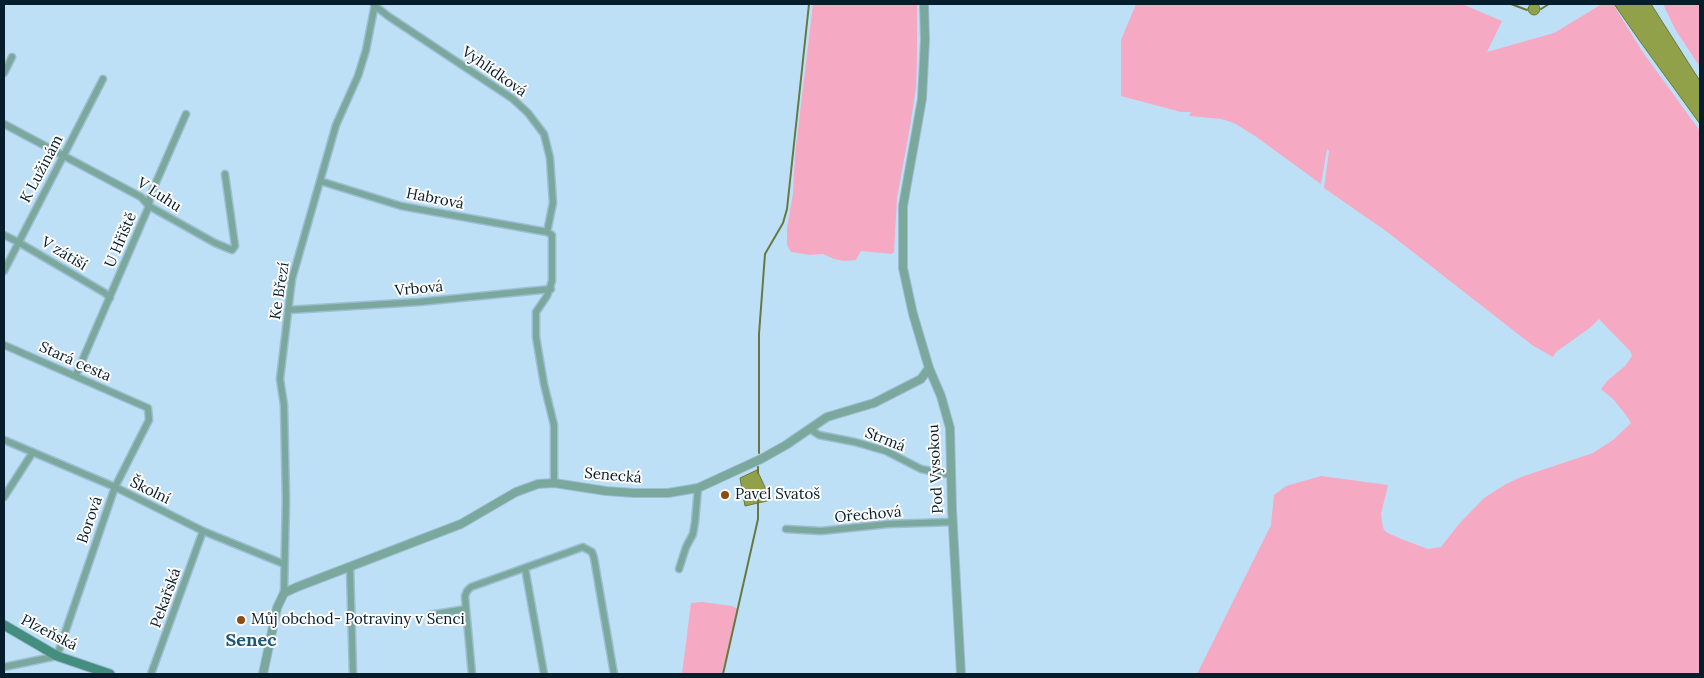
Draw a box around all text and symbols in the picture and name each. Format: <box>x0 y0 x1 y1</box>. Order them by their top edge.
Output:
street label: Vyhlídková <box>458 43 530 101</box>
street label: K Lužinám <box>17 132 67 206</box>
street label: V Luhu <box>133 174 185 216</box>
street label: Habrová <box>405 185 465 213</box>
street label: U Hřiště <box>101 210 141 270</box>
street label: V zátiší <box>38 233 90 275</box>
street label: Ke Březí <box>267 261 293 321</box>
street label: Vrbová <box>394 278 444 300</box>
street label: Stará cesta <box>36 338 114 386</box>
street label: Strmá <box>862 424 908 456</box>
street label: Pod Vysokou <box>925 424 947 514</box>
street label: Senecká <box>584 465 642 487</box>
street label: Školní <box>127 474 173 508</box>
place label: Pavel Svatoš <box>735 486 820 504</box>
marker: Pavel Svatoš <box>719 489 731 501</box>
street label: Borová <box>74 494 106 546</box>
street label: Ořechová <box>834 503 902 527</box>
street label: Pekařská <box>147 566 185 630</box>
street label: Plzeňská <box>18 611 80 655</box>
place label: Můj obchod- Potraviny v Senci <box>251 611 465 629</box>
marker: Můj obchod- Potraviny v Senci <box>235 614 247 626</box>
district label: Senec <box>226 630 276 652</box>

